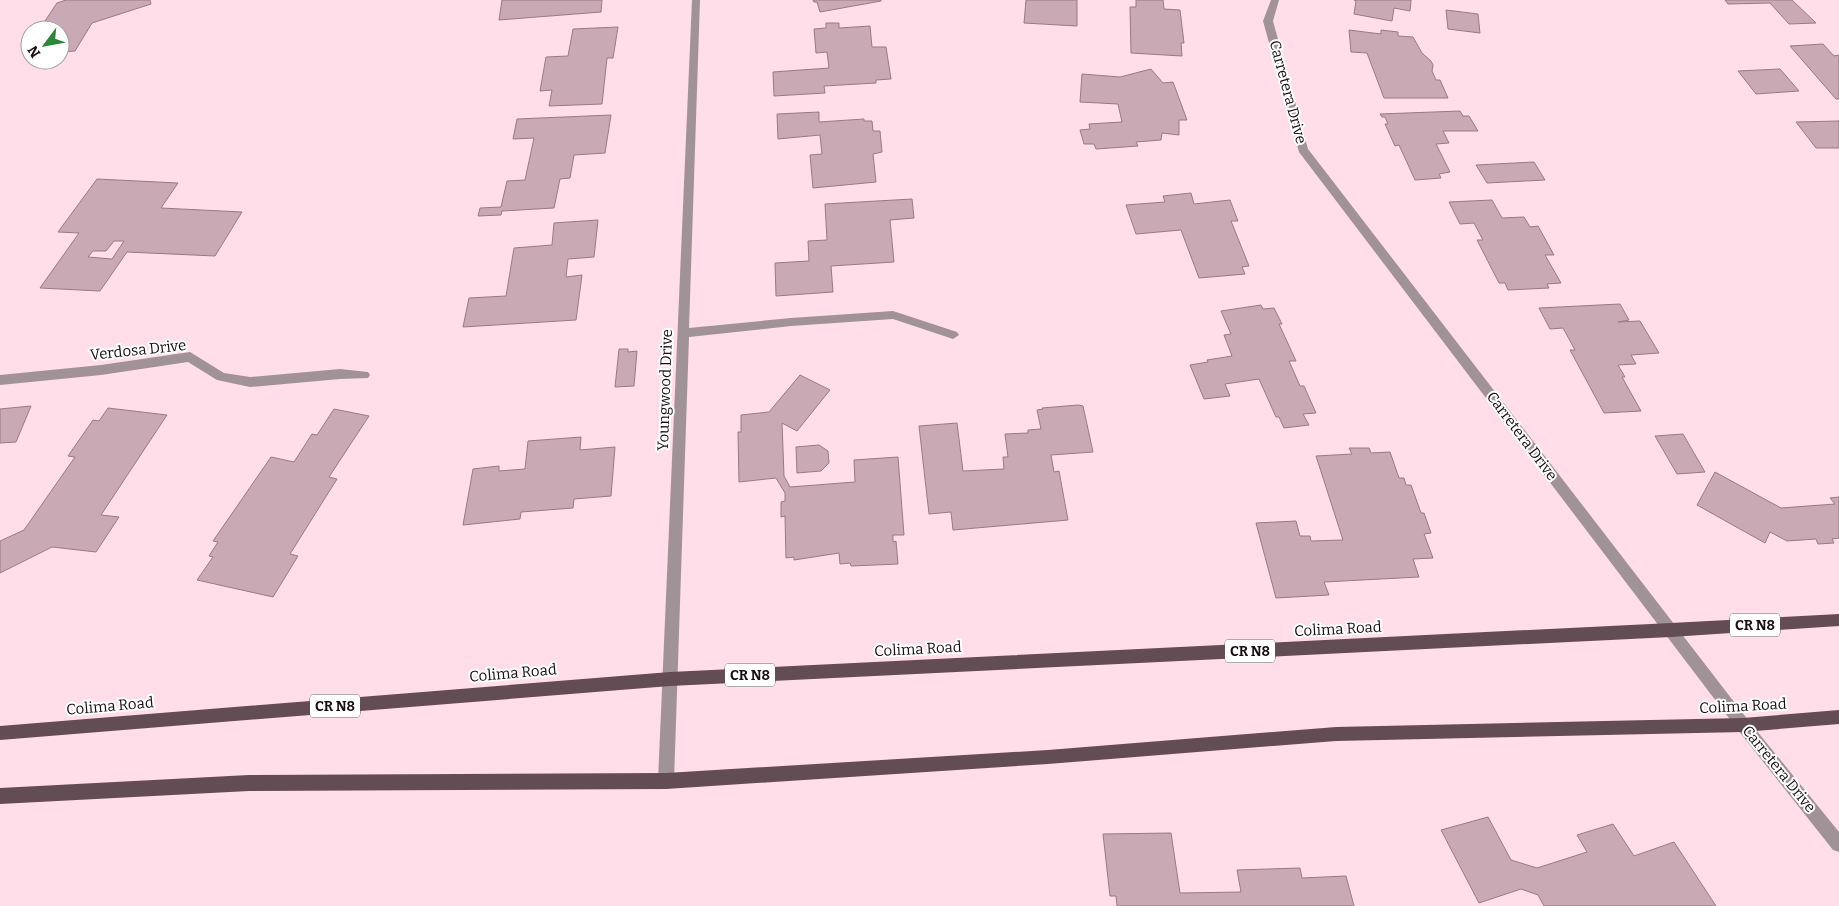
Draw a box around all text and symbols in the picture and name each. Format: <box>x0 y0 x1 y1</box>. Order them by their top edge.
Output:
north arrow <box>20 20 70 70</box>
street label: Carretera Drive <box>1266 38 1310 146</box>
text: N <box>24 42 44 61</box>
street label: Youngwood Drive <box>654 329 676 451</box>
street label: Verdosa Drive <box>89 336 187 364</box>
street label: Carretera Drive <box>1483 388 1561 484</box>
road number: CR N8 <box>1730 614 1780 636</box>
street label: Colima Road <box>1294 618 1382 640</box>
street label: Colima Road <box>874 638 962 660</box>
road number: CR N8 <box>1225 640 1275 662</box>
street label: Colima Road <box>469 660 557 686</box>
road number: CR N8 <box>725 664 775 686</box>
street label: Colima Road <box>66 693 154 719</box>
road number: CR N8 <box>310 694 360 718</box>
street label: Colima Road <box>1699 695 1787 717</box>
street label: Carretera Drive <box>1739 722 1819 816</box>

